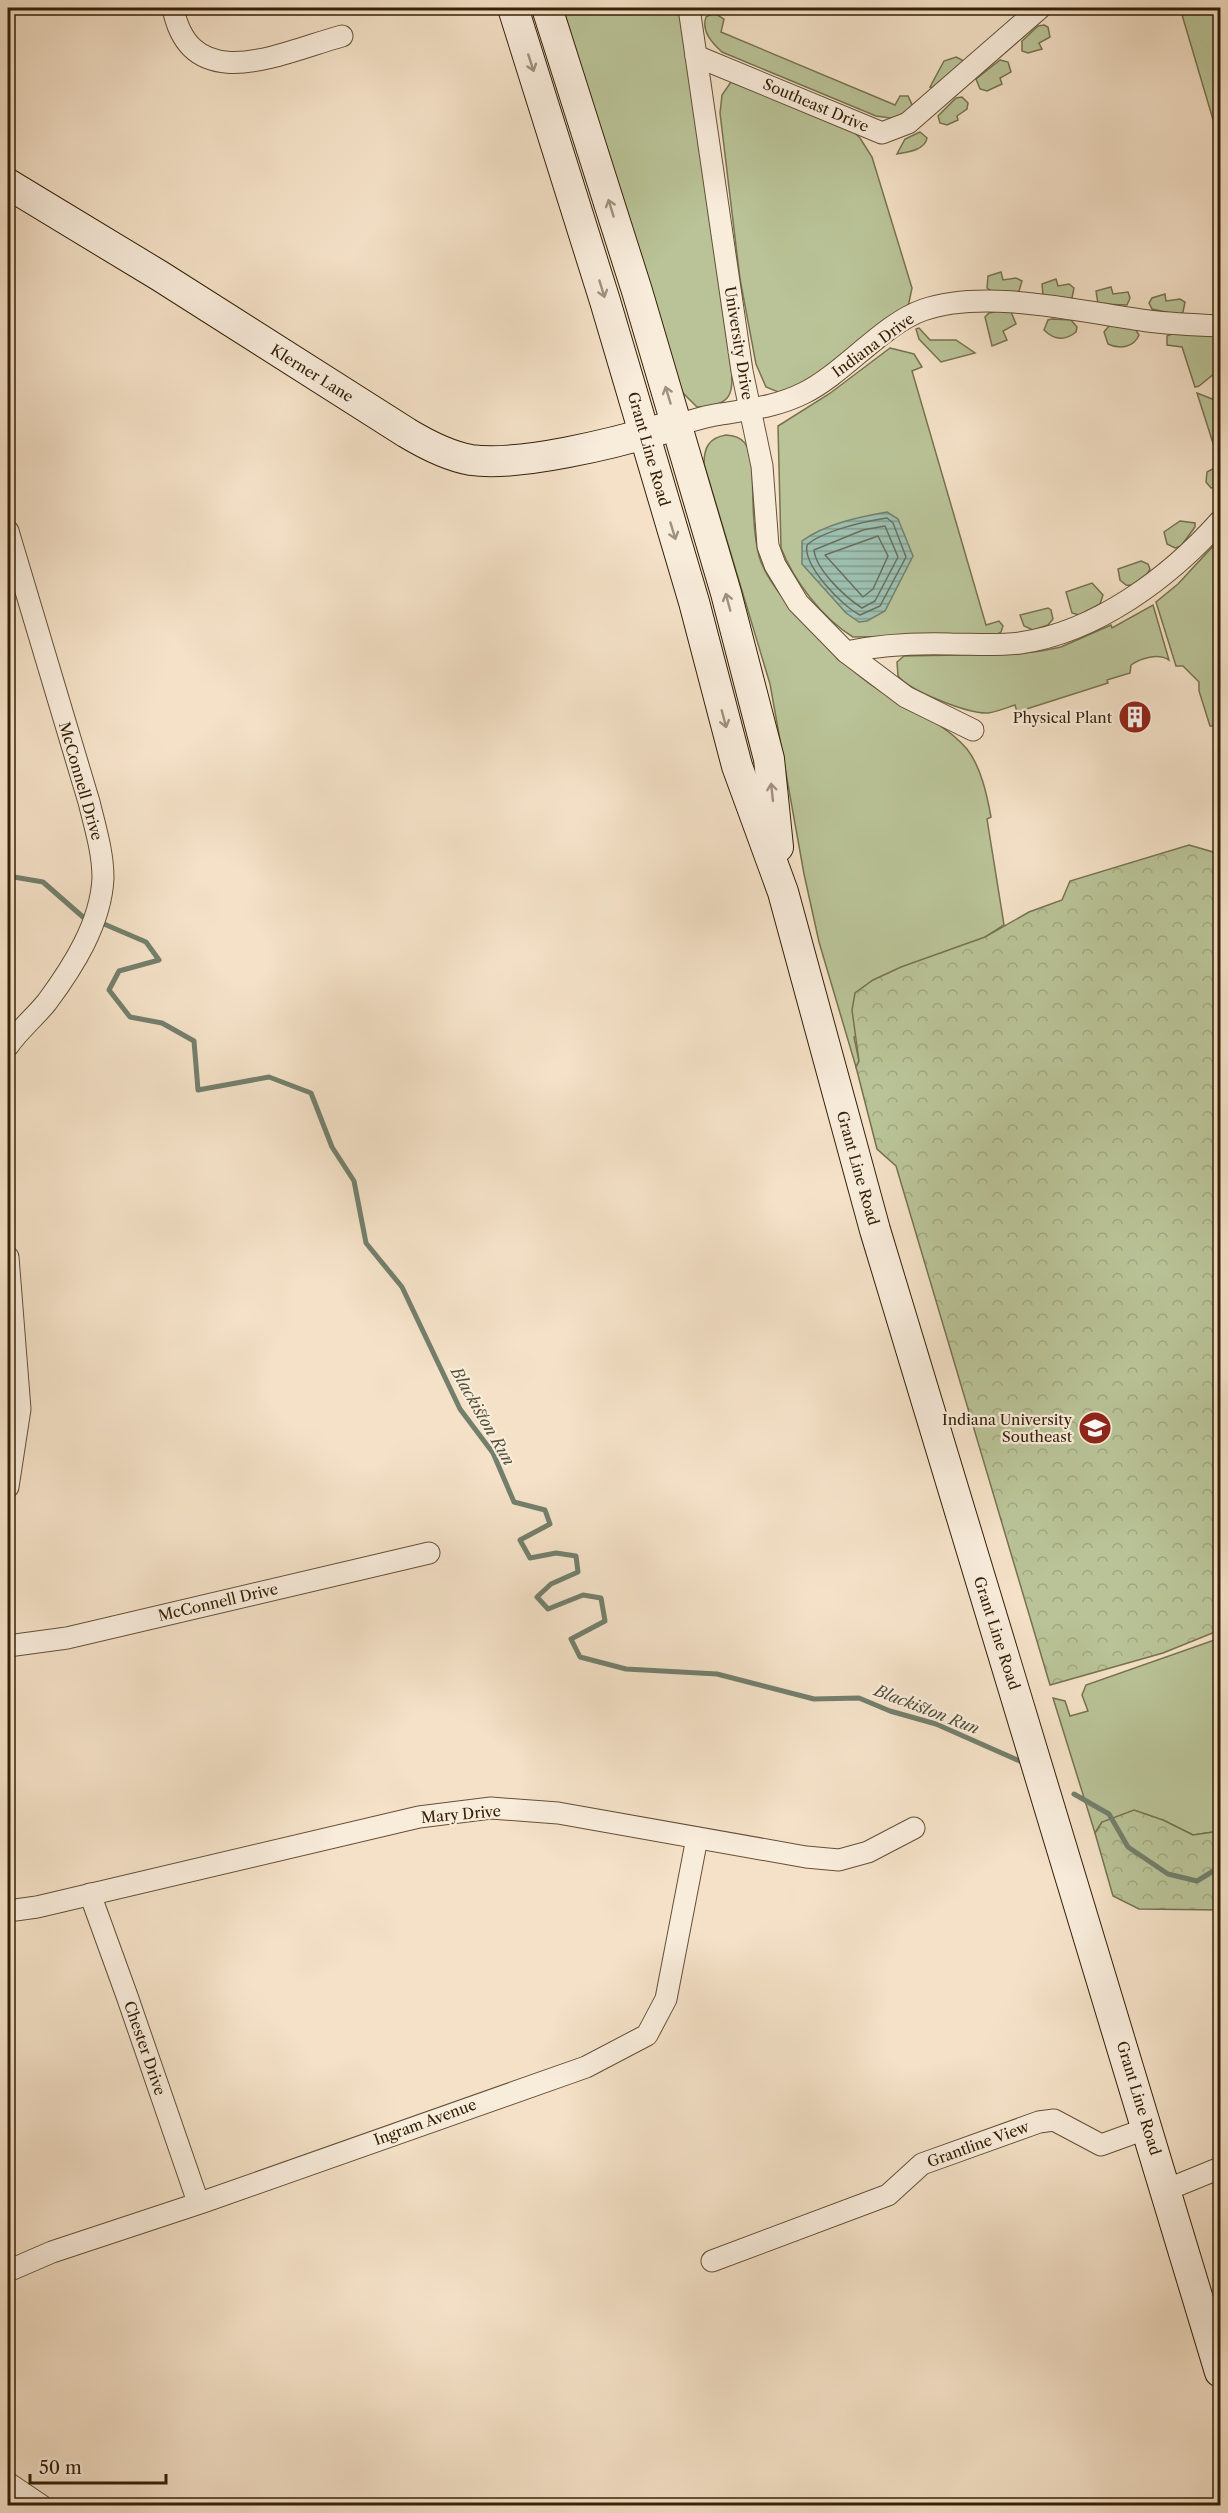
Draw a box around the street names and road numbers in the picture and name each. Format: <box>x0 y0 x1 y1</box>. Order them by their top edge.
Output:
street label: Southeast Drive <box>760 74 872 136</box>
street label: University Drive <box>721 285 757 401</box>
street label: Indiana Drive <box>828 309 918 381</box>
street label: Klerner Lane <box>267 340 357 406</box>
street label: Grant Line Road <box>624 390 674 508</box>
street label: McConnell Drive <box>55 719 107 843</box>
street label: Grant Line Road <box>833 1109 883 1227</box>
street label: Grant Line Road <box>970 1574 1024 1692</box>
street label: McConnell Drive <box>156 1579 280 1625</box>
street label: Mary Drive <box>420 1801 502 1827</box>
street label: Chester Drive <box>120 1998 170 2098</box>
street label: Grant Line Road <box>1113 2039 1165 2157</box>
street label: Ingram Avenue <box>371 2095 479 2149</box>
street label: Grantline View <box>924 2117 1032 2171</box>

